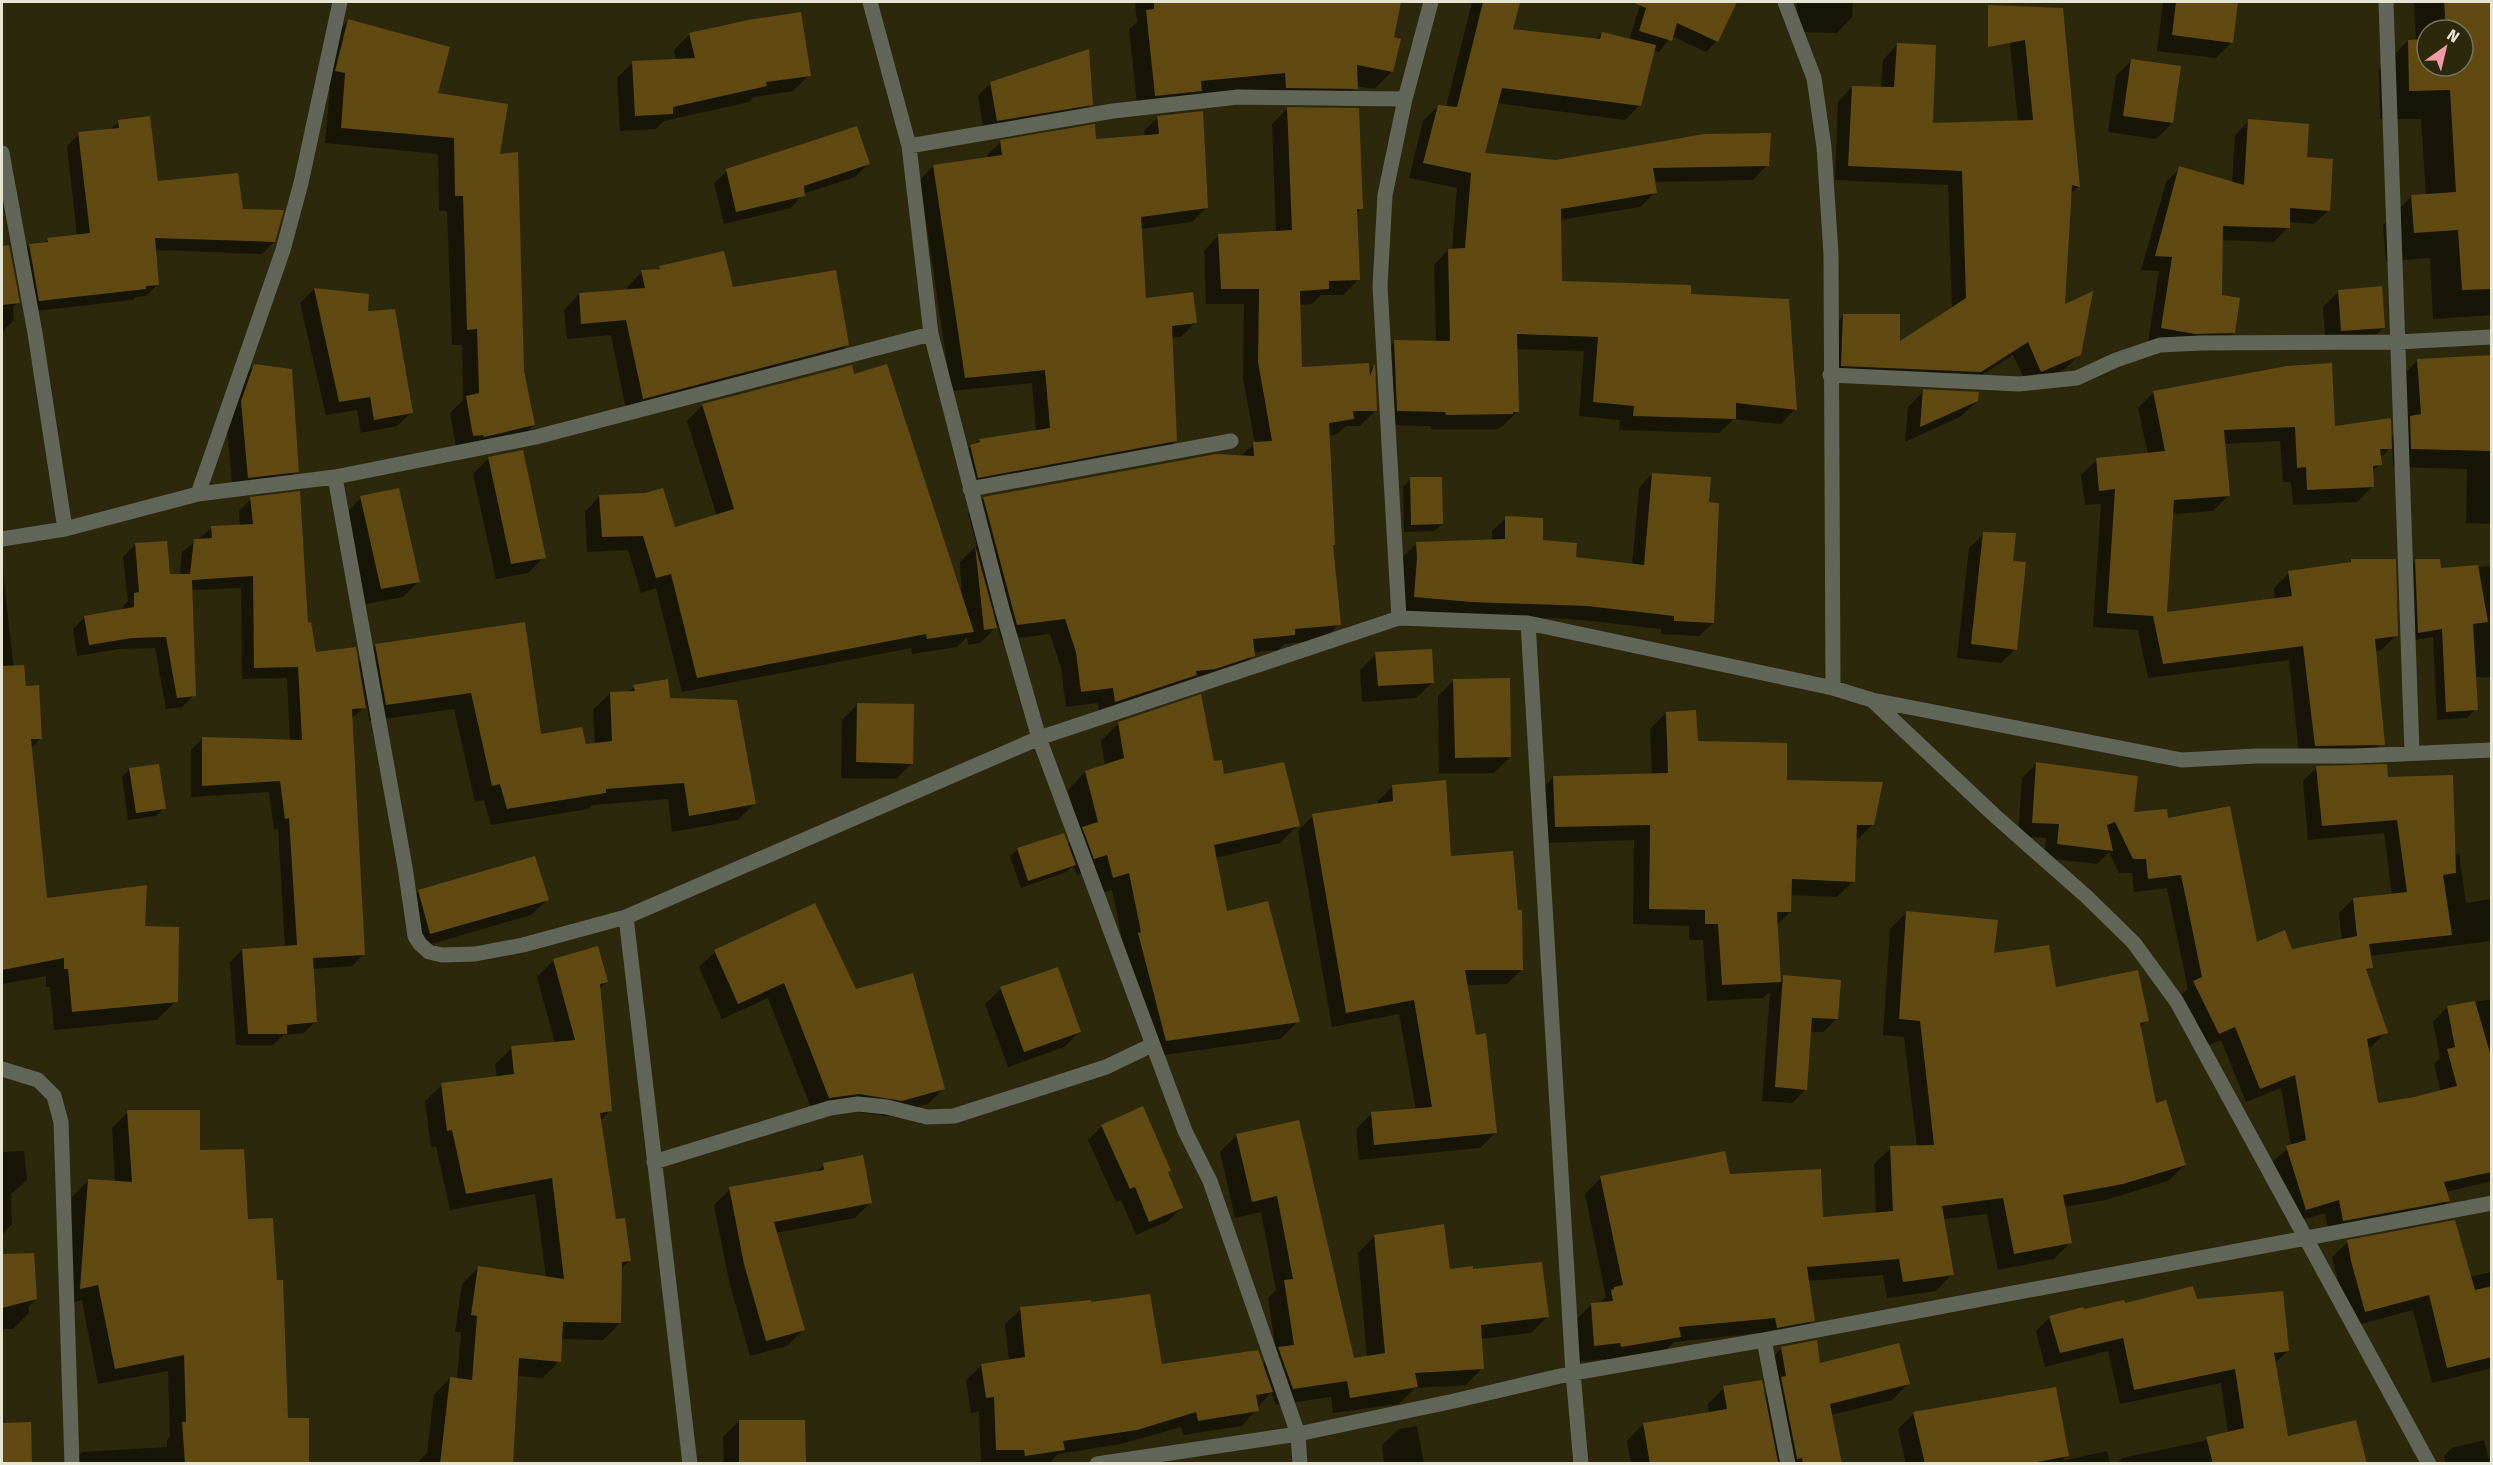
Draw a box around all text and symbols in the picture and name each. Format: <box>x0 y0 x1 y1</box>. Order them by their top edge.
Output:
north arrow <box>2415 18 2475 78</box>
text: N <box>2443 25 2463 47</box>

